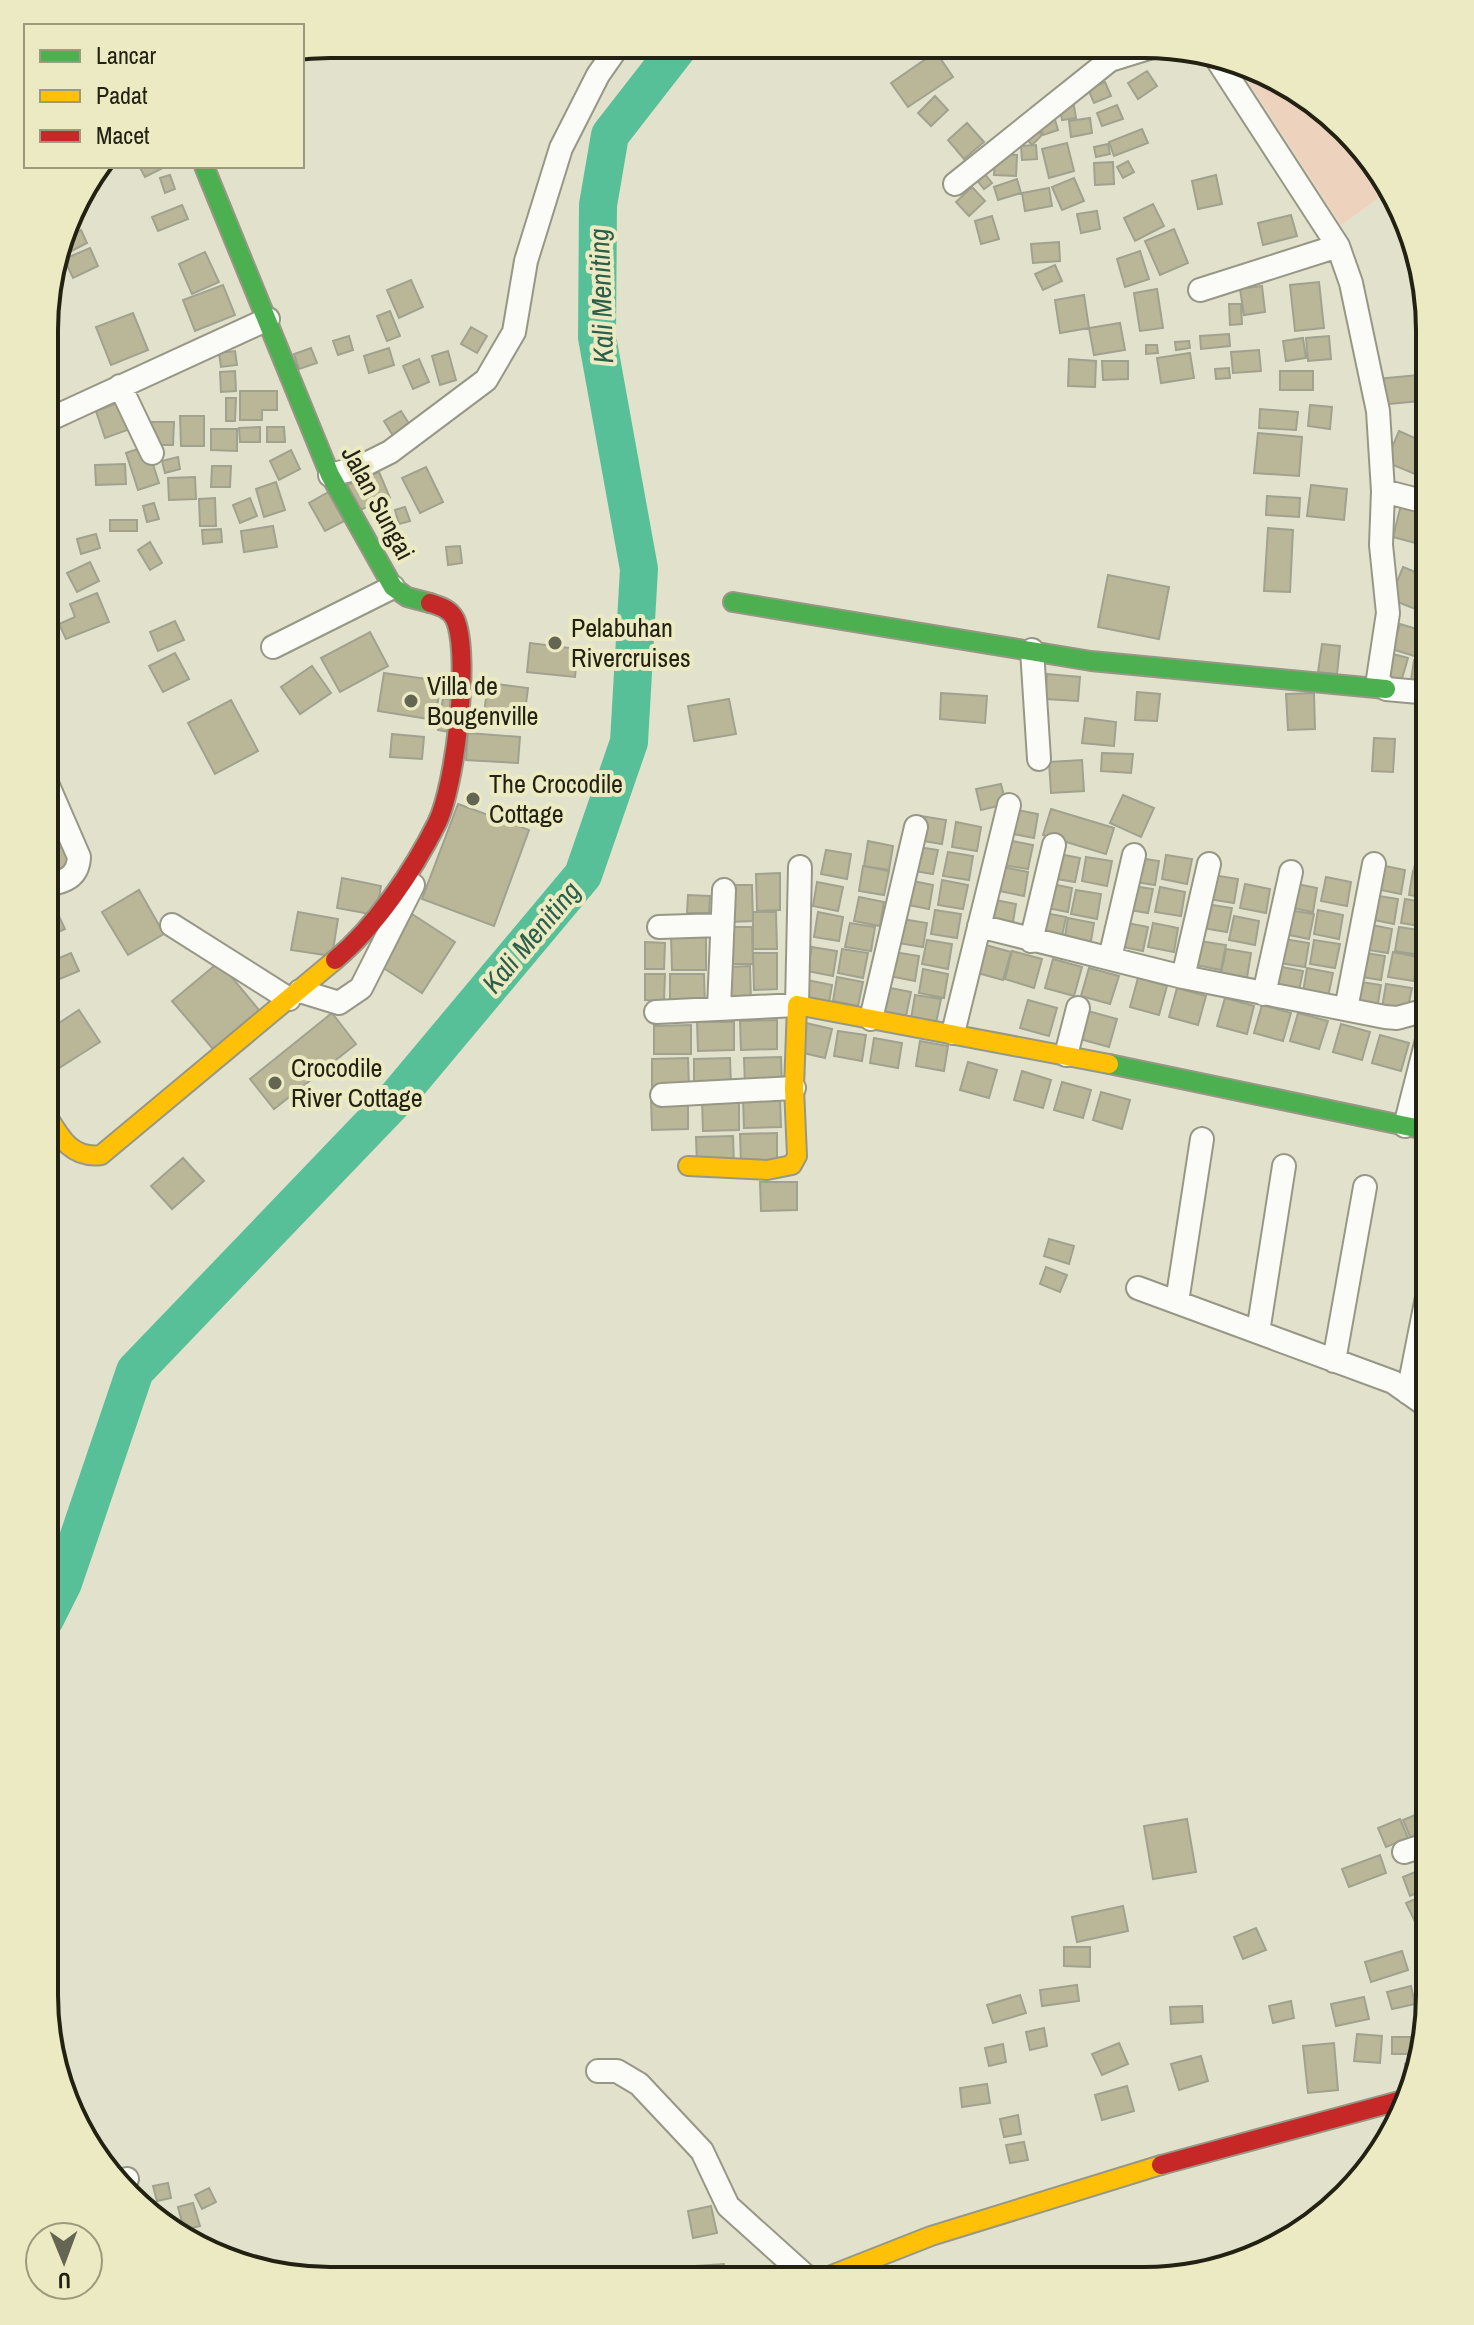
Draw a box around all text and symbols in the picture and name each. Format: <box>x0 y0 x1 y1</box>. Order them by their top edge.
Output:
legend <box>24 24 304 168</box>
text: Lancar <box>96 39 157 71</box>
text: Padat <box>96 79 148 111</box>
text: Macet <box>96 119 150 151</box>
water label: Kali Meniting <box>580 227 622 364</box>
street label: Jalan Sungai <box>334 440 423 566</box>
place label: Pelabuhan Rivercruises <box>571 610 691 675</box>
marker: Pelabuhan Rivercruises <box>546 634 564 652</box>
place label: Villa de Bougenville <box>427 668 538 733</box>
marker: Villa de Bougenville <box>402 692 420 710</box>
place label: The Crocodile Cottage <box>489 766 623 831</box>
marker: The Crocodile Cottage <box>464 790 482 808</box>
water label: Kali Meniting <box>473 873 589 1001</box>
place label: Crocodile River Cottage <box>291 1050 423 1115</box>
marker: Crocodile River Cottage <box>266 1074 284 1092</box>
north arrow <box>24 2221 104 2301</box>
text: U <box>58 2266 71 2296</box>

